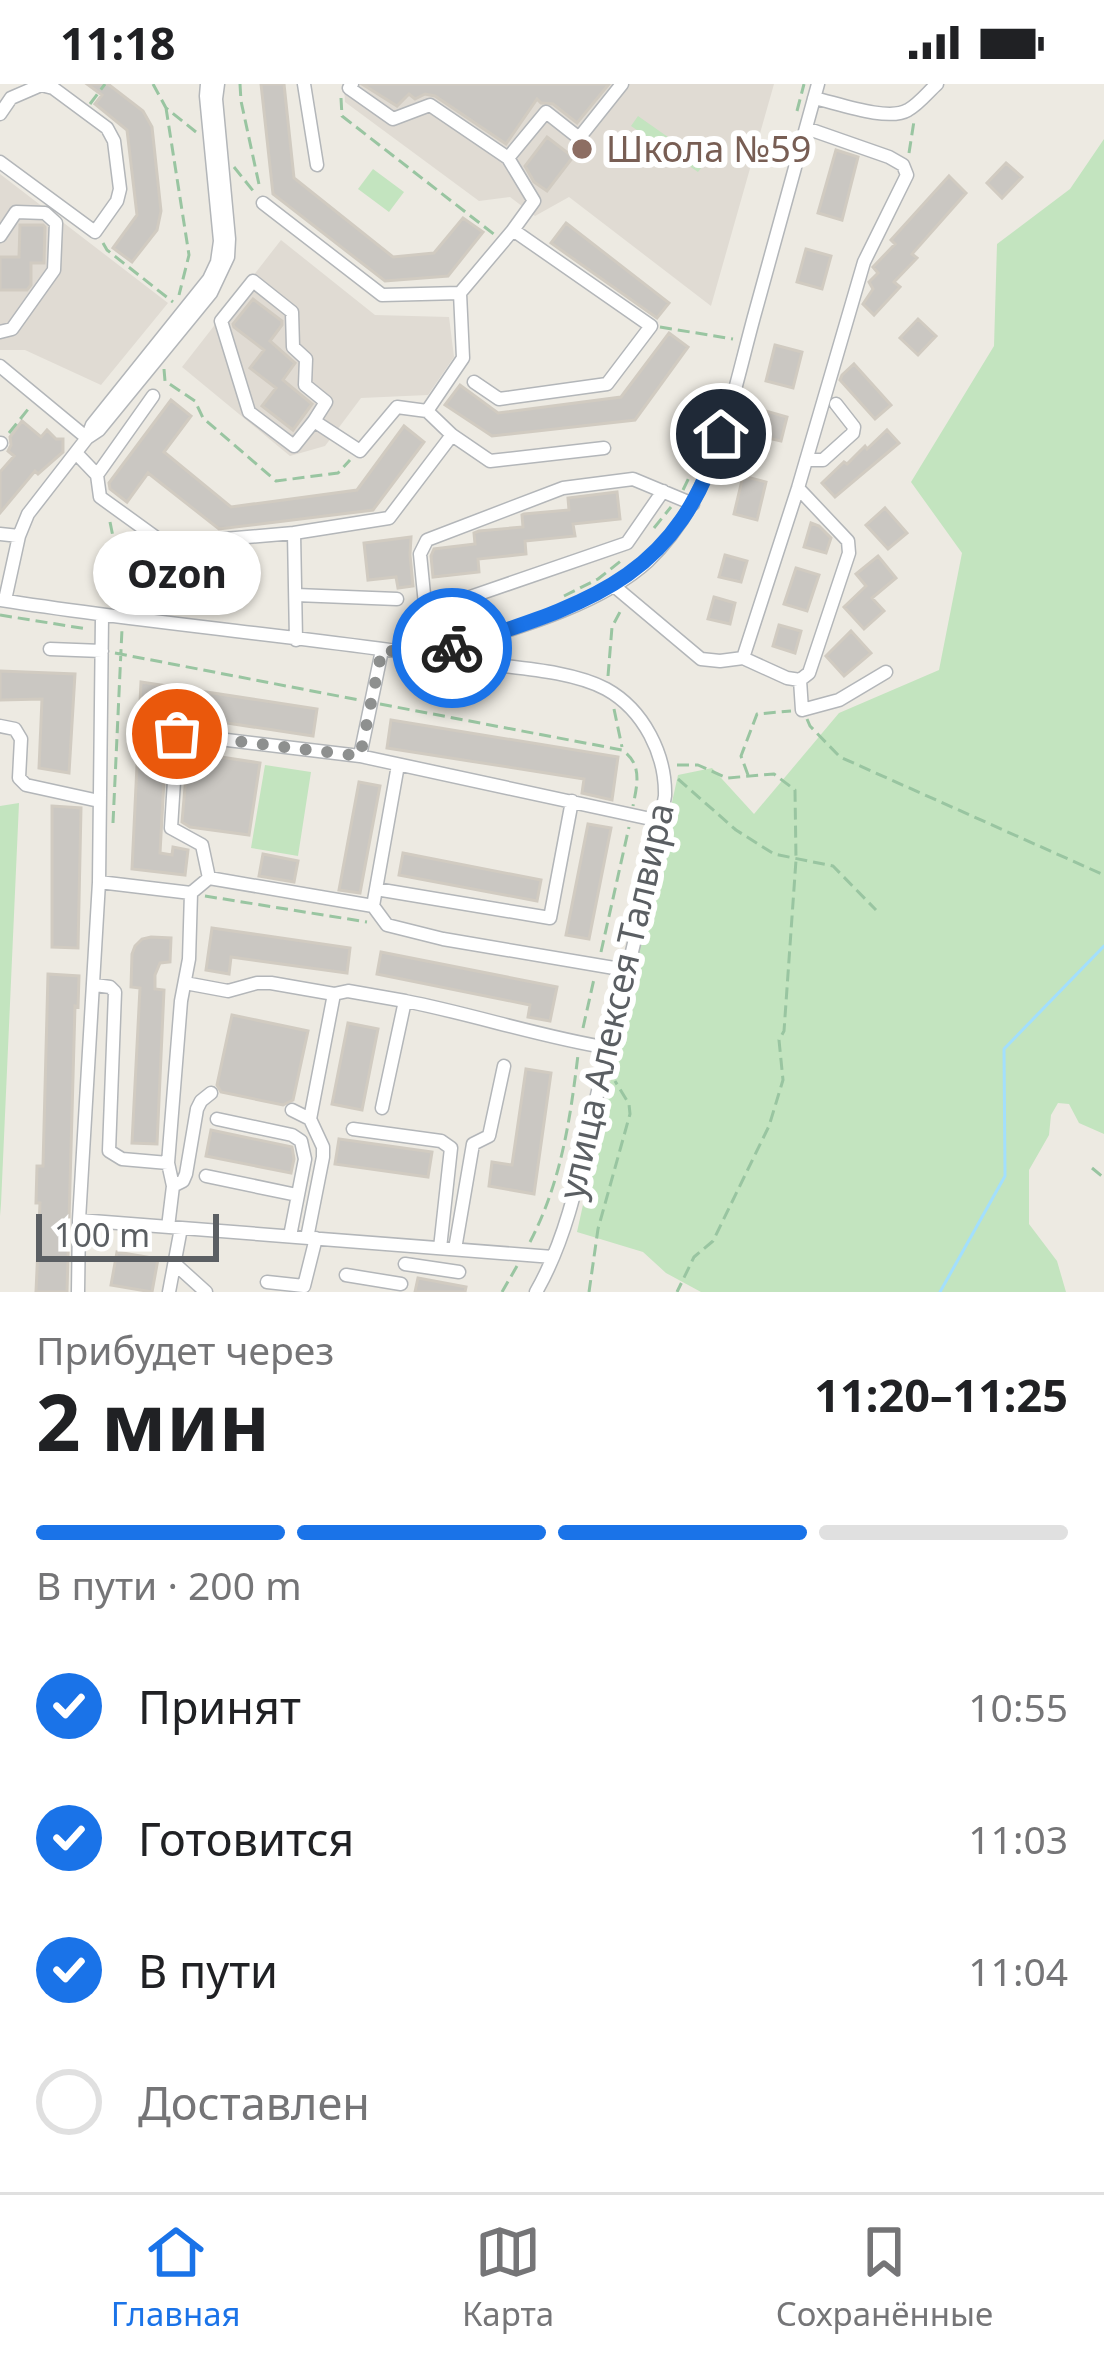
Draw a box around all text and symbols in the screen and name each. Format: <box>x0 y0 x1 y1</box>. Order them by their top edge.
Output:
text: 11:18 <box>60 12 176 73</box>
place label: Школа №59 <box>606 124 811 173</box>
marker: Школа №59 <box>569 136 595 162</box>
pin <box>670 383 772 485</box>
icon: home <box>688 401 754 467</box>
callout: Ozon <box>93 530 261 614</box>
text: Ozon <box>127 546 227 599</box>
courier <box>392 588 512 708</box>
icon: bike <box>419 615 485 681</box>
pin <box>126 683 228 785</box>
icon: bag <box>144 701 210 767</box>
street label: улица Алексея Талвира <box>546 798 685 1204</box>
scale bar <box>36 1208 219 1261</box>
text: 100 m <box>54 1212 150 1257</box>
text: Прибудет через <box>36 1323 334 1376</box>
text: 11:20–11:25 <box>814 1364 1068 1425</box>
text: 2 мин <box>36 1368 270 1474</box>
text: В пути · 200 m <box>36 1558 302 1611</box>
icon: check <box>36 1673 102 1739</box>
text: Принят <box>138 1676 301 1737</box>
text: 10:55 <box>968 1680 1068 1733</box>
icon: check <box>36 1805 102 1871</box>
text: Готовится <box>138 1808 354 1869</box>
text: 11:03 <box>968 1812 1068 1865</box>
icon: check <box>36 1937 102 2003</box>
text: В пути <box>138 1940 278 2001</box>
text: 11:04 <box>968 1944 1068 1997</box>
text: Доставлен <box>138 2072 370 2133</box>
tab: Главная <box>111 2219 241 2336</box>
tab: Карта <box>462 2219 554 2336</box>
tab: Сохранённые <box>776 2219 993 2336</box>

